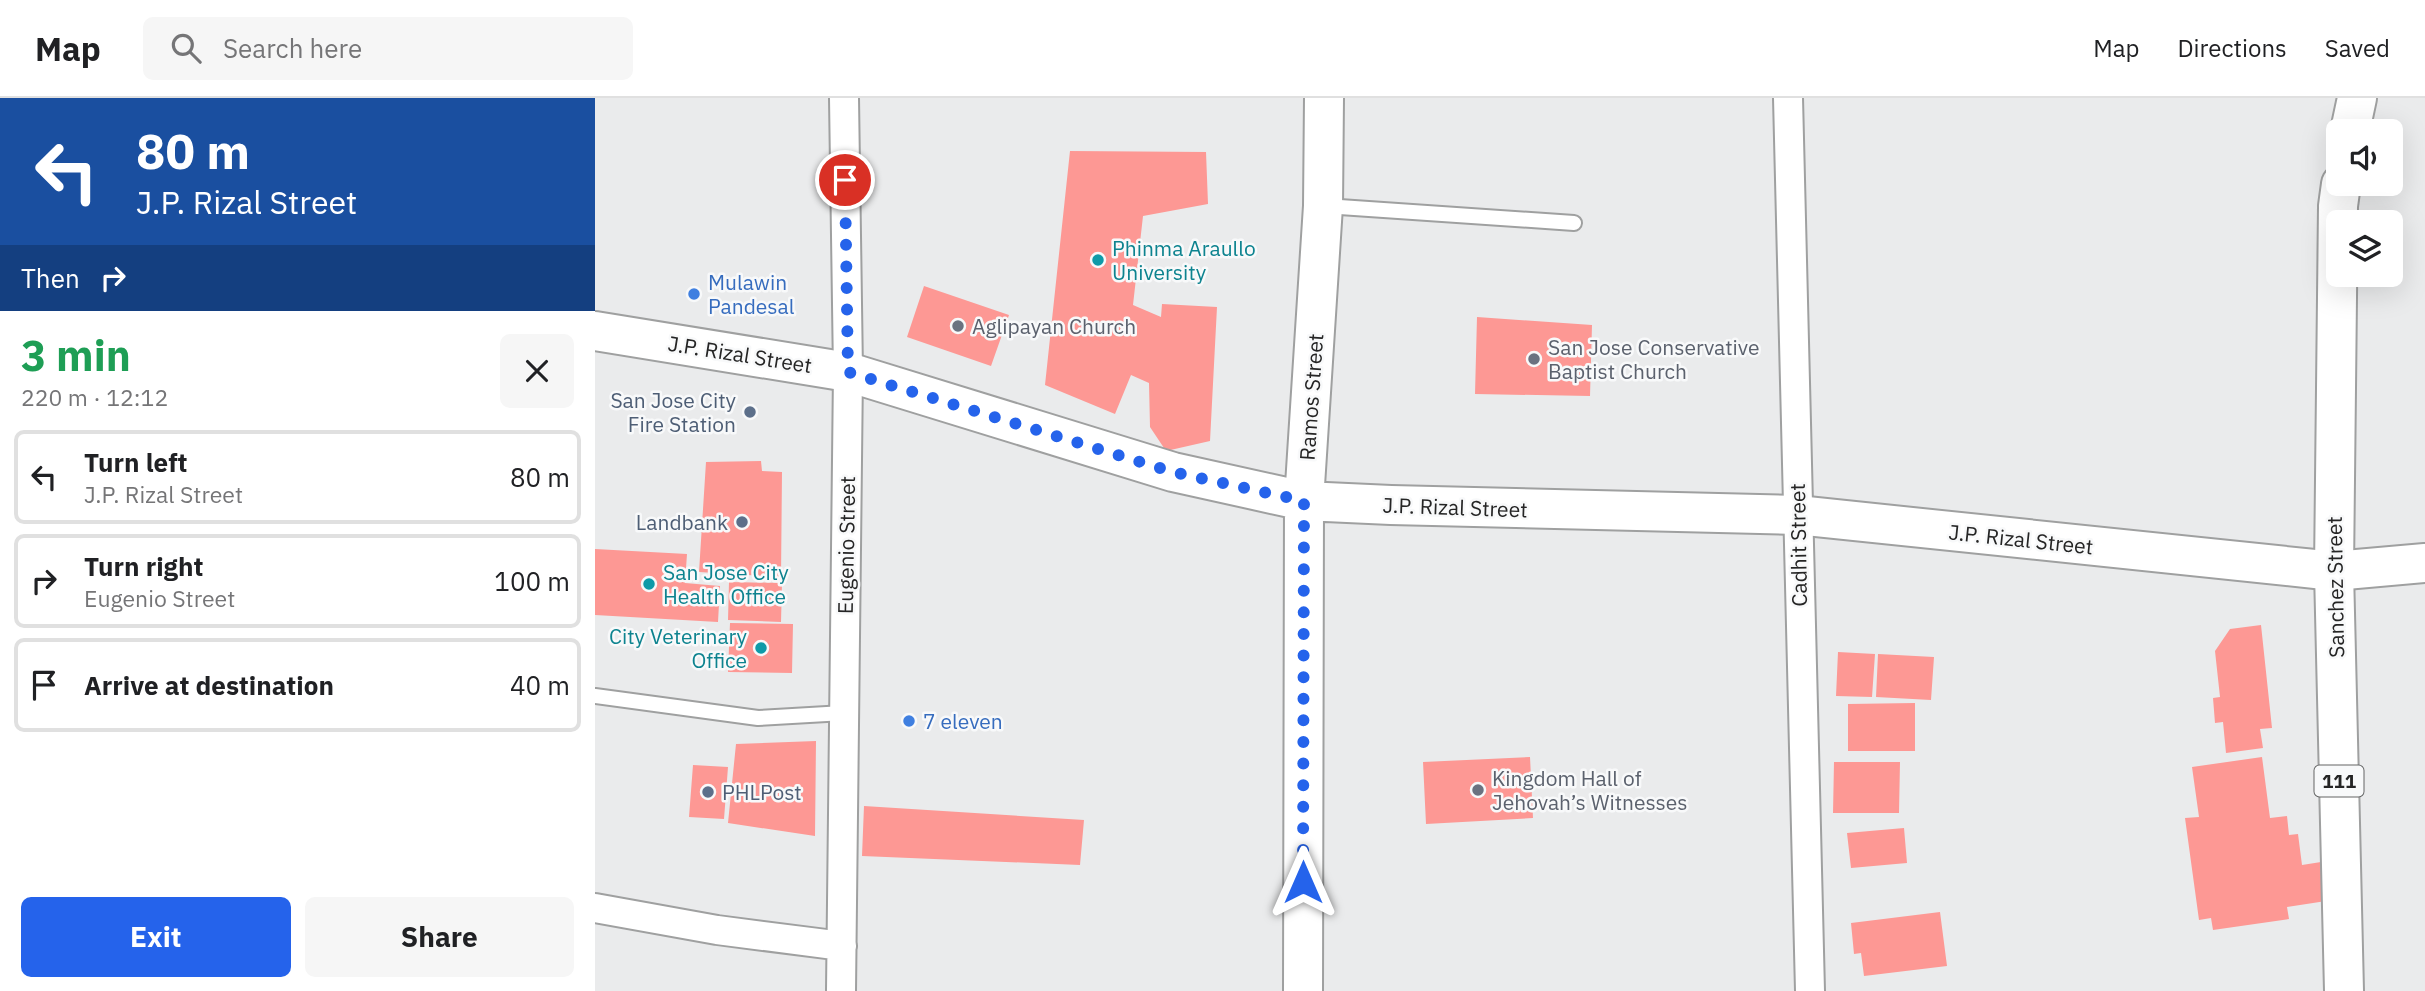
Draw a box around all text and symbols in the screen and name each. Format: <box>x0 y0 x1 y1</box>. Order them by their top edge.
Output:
search box <box>143 17 633 80</box>
text: Map <box>35 27 101 70</box>
icon: search <box>167 29 205 67</box>
text: Search here <box>223 31 362 65</box>
text: Map <box>2093 32 2139 64</box>
text: Directions <box>2177 32 2287 64</box>
text: Saved <box>2325 32 2390 64</box>
text: 80 m <box>136 119 250 182</box>
map controls <box>2326 119 2403 287</box>
button: sound <box>2326 119 2403 196</box>
icon: left <box>21 126 112 217</box>
pin <box>815 150 875 210</box>
icon: arrive <box>826 161 864 199</box>
text: J.P. Rizal Street <box>136 181 357 223</box>
button: layers <box>2326 210 2403 287</box>
place label: Phinma Araullo University <box>1112 234 1256 286</box>
marker: Phinma Araullo University <box>1090 252 1106 268</box>
icon: right <box>94 259 132 297</box>
text: Then <box>21 261 80 295</box>
place label: Mulawin Pandesal <box>708 268 795 320</box>
marker: Mulawin Pandesal <box>686 286 702 302</box>
place label: Aglipayan Church <box>972 312 1136 340</box>
marker: Aglipayan Church <box>950 318 966 334</box>
text: 3 min <box>21 328 131 383</box>
street label: J.P. Rizal Street <box>666 329 814 379</box>
street label: Ramos Street <box>1293 333 1329 461</box>
place label: San Jose Conservative Baptist Church <box>1548 333 1760 385</box>
button: close <box>500 334 574 408</box>
marker: San Jose Conservative Baptist Church <box>1526 351 1542 367</box>
text: 220 m · 12:12 <box>21 382 168 412</box>
place label: San Jose City Fire Station <box>610 386 737 438</box>
marker: San Jose City Fire Station <box>742 404 758 420</box>
text: Turn left <box>84 445 187 479</box>
icon: left <box>25 458 63 496</box>
text: 80 m <box>510 460 570 494</box>
street label: Eugenio Street <box>831 476 861 614</box>
text: J.P. Rizal Street <box>84 479 243 509</box>
street label: Cadhit Street <box>1783 483 1813 607</box>
street label: J.P. Rizal Street <box>1382 490 1528 524</box>
place label: Landbank <box>636 508 728 536</box>
marker: Landbank <box>734 514 750 530</box>
street label: Sanchez Street <box>2320 516 2350 658</box>
street label: J.P. Rizal Street <box>1947 517 2095 561</box>
text: Turn right <box>84 549 203 583</box>
place label: San Jose City Health Office <box>663 558 789 610</box>
icon: right <box>25 562 63 600</box>
text: 100 m <box>494 564 570 598</box>
marker: San Jose City Health Office <box>641 576 657 592</box>
text: Eugenio Street <box>84 583 235 613</box>
place label: City Veterinary Office <box>609 622 748 674</box>
marker: City Veterinary Office <box>753 640 769 656</box>
icon: arrive <box>25 666 63 704</box>
text: Arrive at destination <box>84 668 334 702</box>
text: 40 m <box>510 668 570 702</box>
place label: 7 eleven <box>923 707 1003 735</box>
marker: 7 eleven <box>901 713 917 729</box>
place label: Kingdom Hall of Jehovah’s Witnesses <box>1492 764 1688 816</box>
road number: 111 <box>2315 766 2363 796</box>
place label: PHLPost <box>722 778 802 806</box>
marker: Kingdom Hall of Jehovah’s Witnesses <box>1470 782 1486 798</box>
marker: PHLPost <box>700 784 716 800</box>
position arrow <box>1266 845 1340 919</box>
button: Exit <box>21 897 291 977</box>
button: Share <box>305 897 574 977</box>

